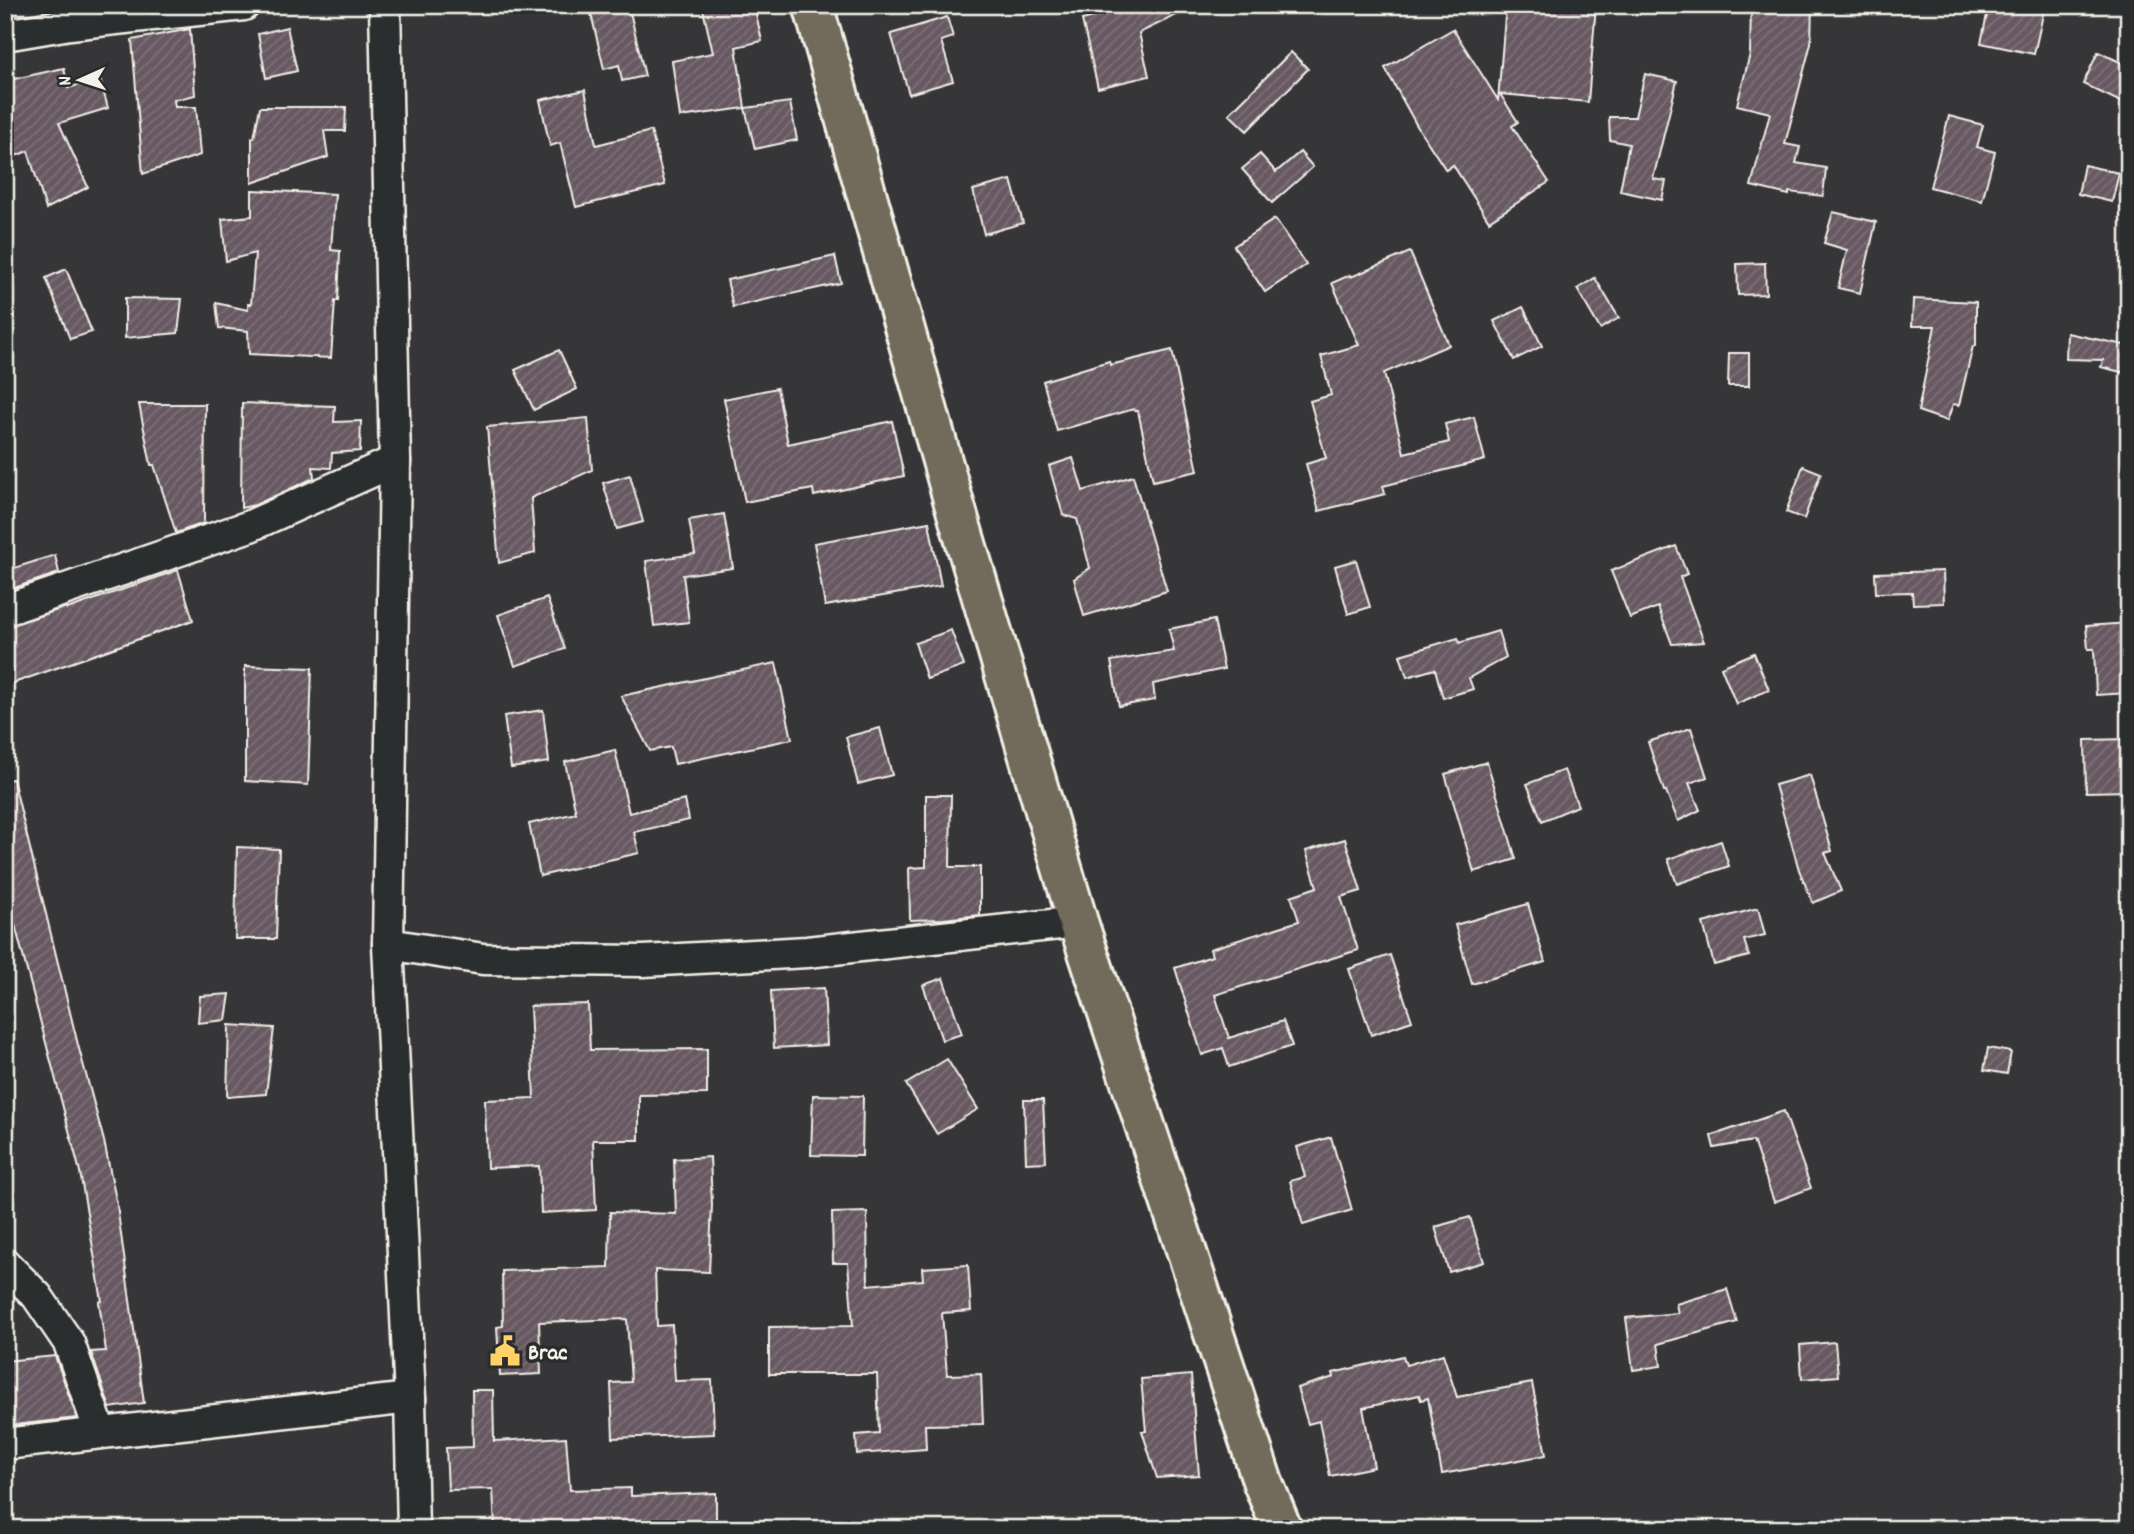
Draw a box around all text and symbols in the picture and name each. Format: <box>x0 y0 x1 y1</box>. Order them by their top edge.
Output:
north arrow <box>46 46 116 116</box>
text: N <box>53 75 80 86</box>
public building icon: Brac <box>488 1334 522 1368</box>
place label: Brac <box>528 1338 567 1371</box>

